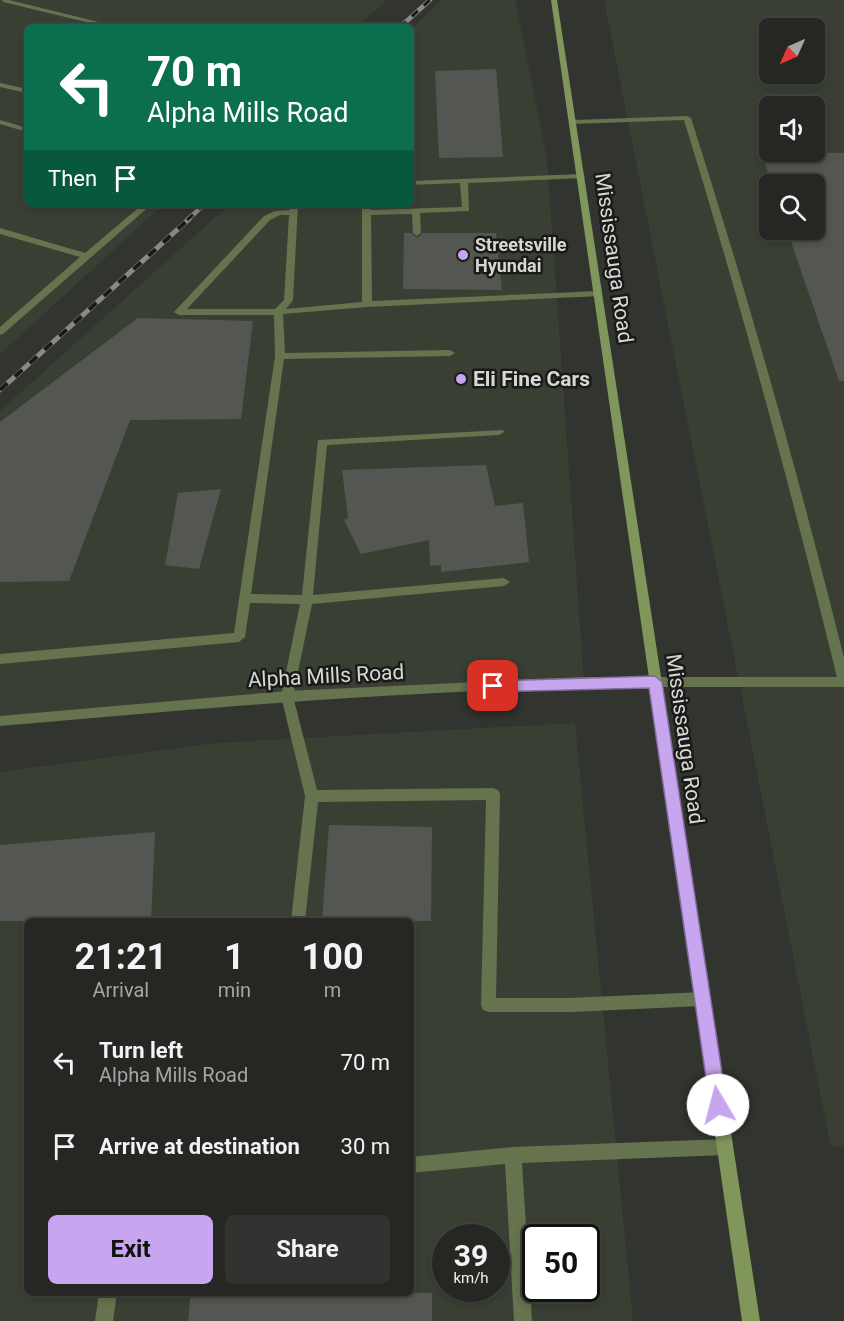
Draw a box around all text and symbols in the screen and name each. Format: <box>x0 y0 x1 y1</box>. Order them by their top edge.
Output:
north arrow <box>759 18 825 84</box>
map controls <box>759 18 825 240</box>
text: 70 m <box>147 47 242 96</box>
icon: left <box>48 48 126 126</box>
button: sound <box>759 96 825 162</box>
text: Alpha Mills Road <box>147 97 348 129</box>
icon: arrive <box>109 162 142 195</box>
text: Then <box>48 166 97 191</box>
street label: Mississauga Road <box>590 171 638 345</box>
button: search <box>759 174 825 240</box>
place label: Streetsville Hyundai <box>475 234 567 276</box>
marker: Streetsville Hyundai <box>456 248 470 262</box>
place label: Eli Fine Cars <box>473 367 590 391</box>
marker: Eli Fine Cars <box>454 372 468 386</box>
street label: Mississauga Road <box>661 652 709 826</box>
street label: Alpha Mills Road <box>247 660 405 692</box>
pin <box>467 660 518 711</box>
icon: arrive <box>476 669 509 702</box>
text: 21:21 <box>74 936 167 978</box>
text: 1 <box>224 936 245 978</box>
text: 100 <box>302 936 364 978</box>
text: Arrival <box>92 978 149 1002</box>
text: min <box>218 978 251 1002</box>
text: m <box>324 978 341 1002</box>
text: Turn left <box>99 1038 183 1063</box>
icon: left <box>48 1046 81 1079</box>
text: 70 m <box>341 1050 390 1075</box>
text: Alpha Mills Road <box>99 1063 248 1087</box>
position arrow <box>686 1073 750 1137</box>
icon: arrive <box>48 1130 81 1163</box>
text: Arrive at destination <box>99 1134 300 1159</box>
text: 30 m <box>341 1134 390 1159</box>
button: Exit <box>48 1215 213 1284</box>
button: Share <box>225 1215 390 1284</box>
speed limit sign: 50 <box>522 1224 600 1302</box>
text: 39 <box>454 1238 488 1273</box>
text: km/h <box>453 1269 489 1287</box>

